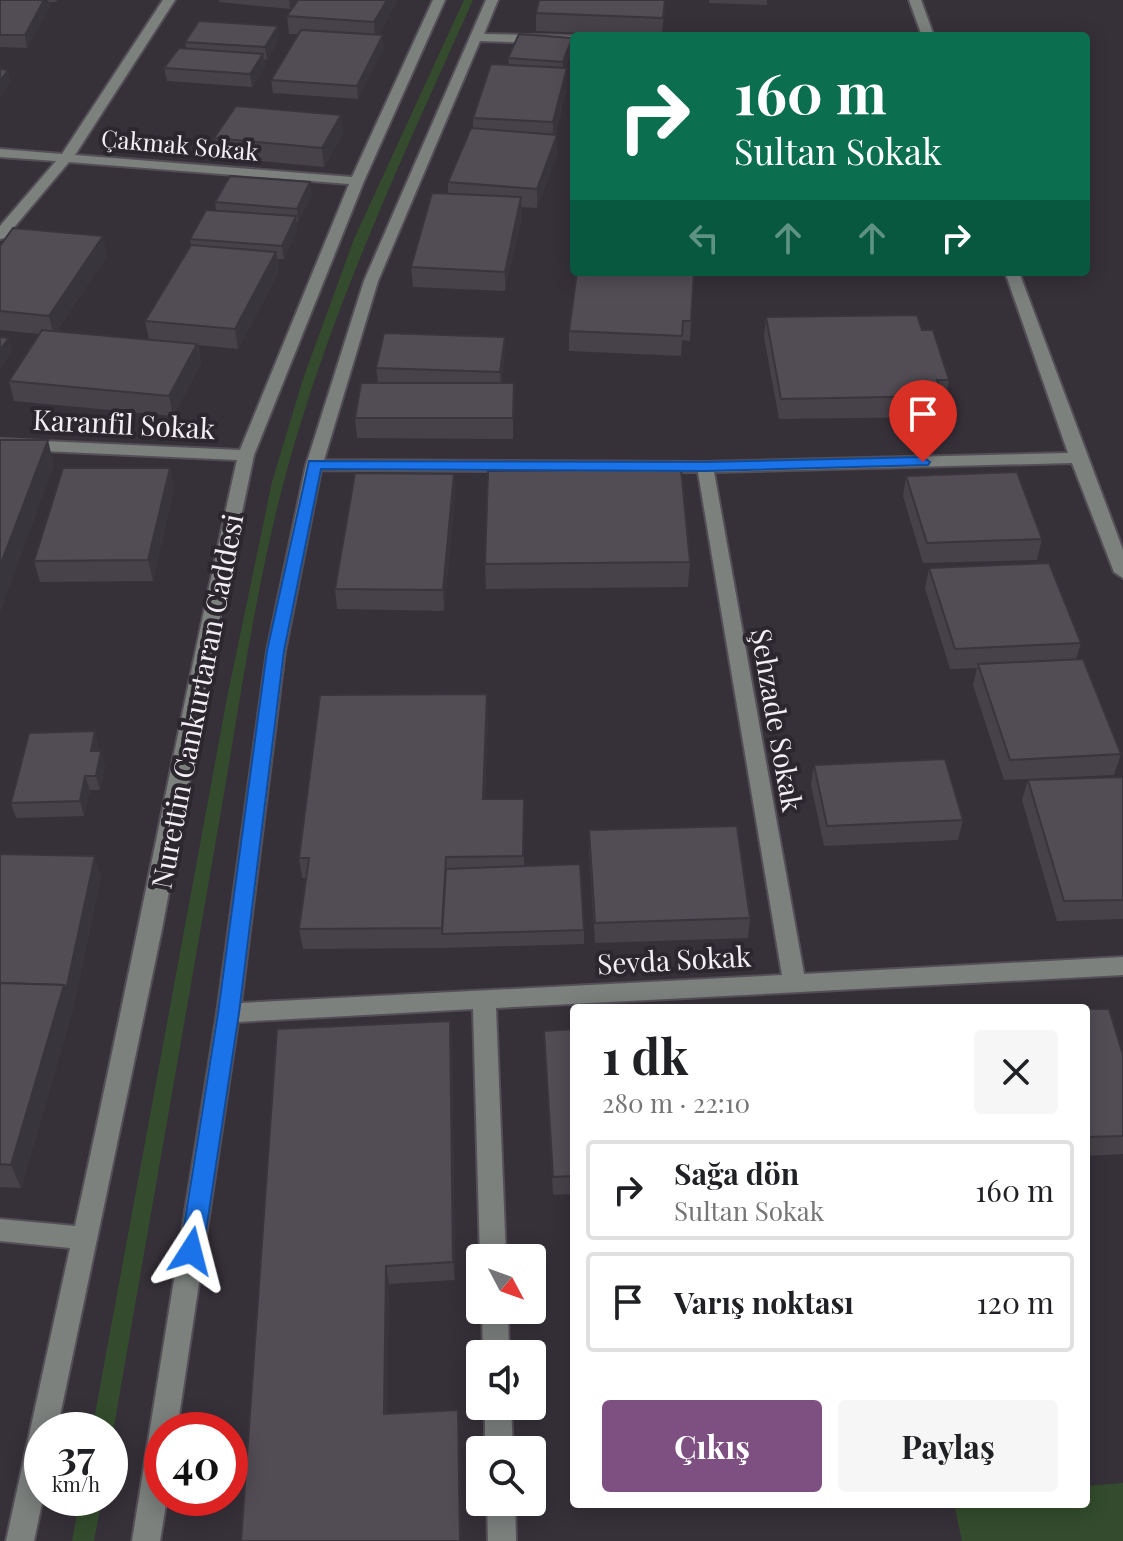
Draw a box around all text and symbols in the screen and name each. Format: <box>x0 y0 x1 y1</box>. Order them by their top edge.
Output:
text: 160 m <box>734 54 887 129</box>
icon: right <box>602 64 706 168</box>
street label: Çakmak Sokak <box>100 121 261 167</box>
text: Sultan Sokak <box>734 126 942 174</box>
icon: left <box>682 216 726 260</box>
icon: ahead <box>766 216 810 260</box>
icon: ahead <box>850 216 894 260</box>
icon: right <box>934 216 978 260</box>
pin <box>889 380 957 462</box>
icon: arrive <box>901 392 945 436</box>
street label: Karanfil Sokak <box>32 400 217 446</box>
street label: Nurettin Cankurtaran Caddesi <box>141 511 251 891</box>
street label: Şehzade Sokak <box>744 626 812 815</box>
street label: Sevda Sokak <box>596 936 753 982</box>
text: 1 dk <box>602 1023 688 1087</box>
button: close <box>974 1030 1058 1114</box>
text: 280 m · 22:10 <box>602 1085 750 1120</box>
text: Sağa dön <box>674 1153 799 1193</box>
icon: right <box>606 1168 650 1212</box>
text: 160 m <box>975 1170 1054 1210</box>
text: Sultan Sokak <box>674 1193 824 1228</box>
position arrow <box>149 1209 233 1293</box>
north arrow <box>466 1244 546 1324</box>
map controls <box>466 1244 546 1516</box>
icon: arrive <box>606 1280 650 1324</box>
text: Varış noktası <box>674 1282 854 1322</box>
text: 120 m <box>976 1282 1054 1322</box>
button: sound <box>466 1340 546 1420</box>
button: Çıkış <box>602 1400 822 1492</box>
button: Paylaş <box>838 1400 1058 1492</box>
speed limit sign: 40 <box>144 1412 248 1516</box>
text: 37 <box>57 1427 95 1480</box>
button: search <box>466 1436 546 1516</box>
text: km/h <box>52 1470 100 1497</box>

